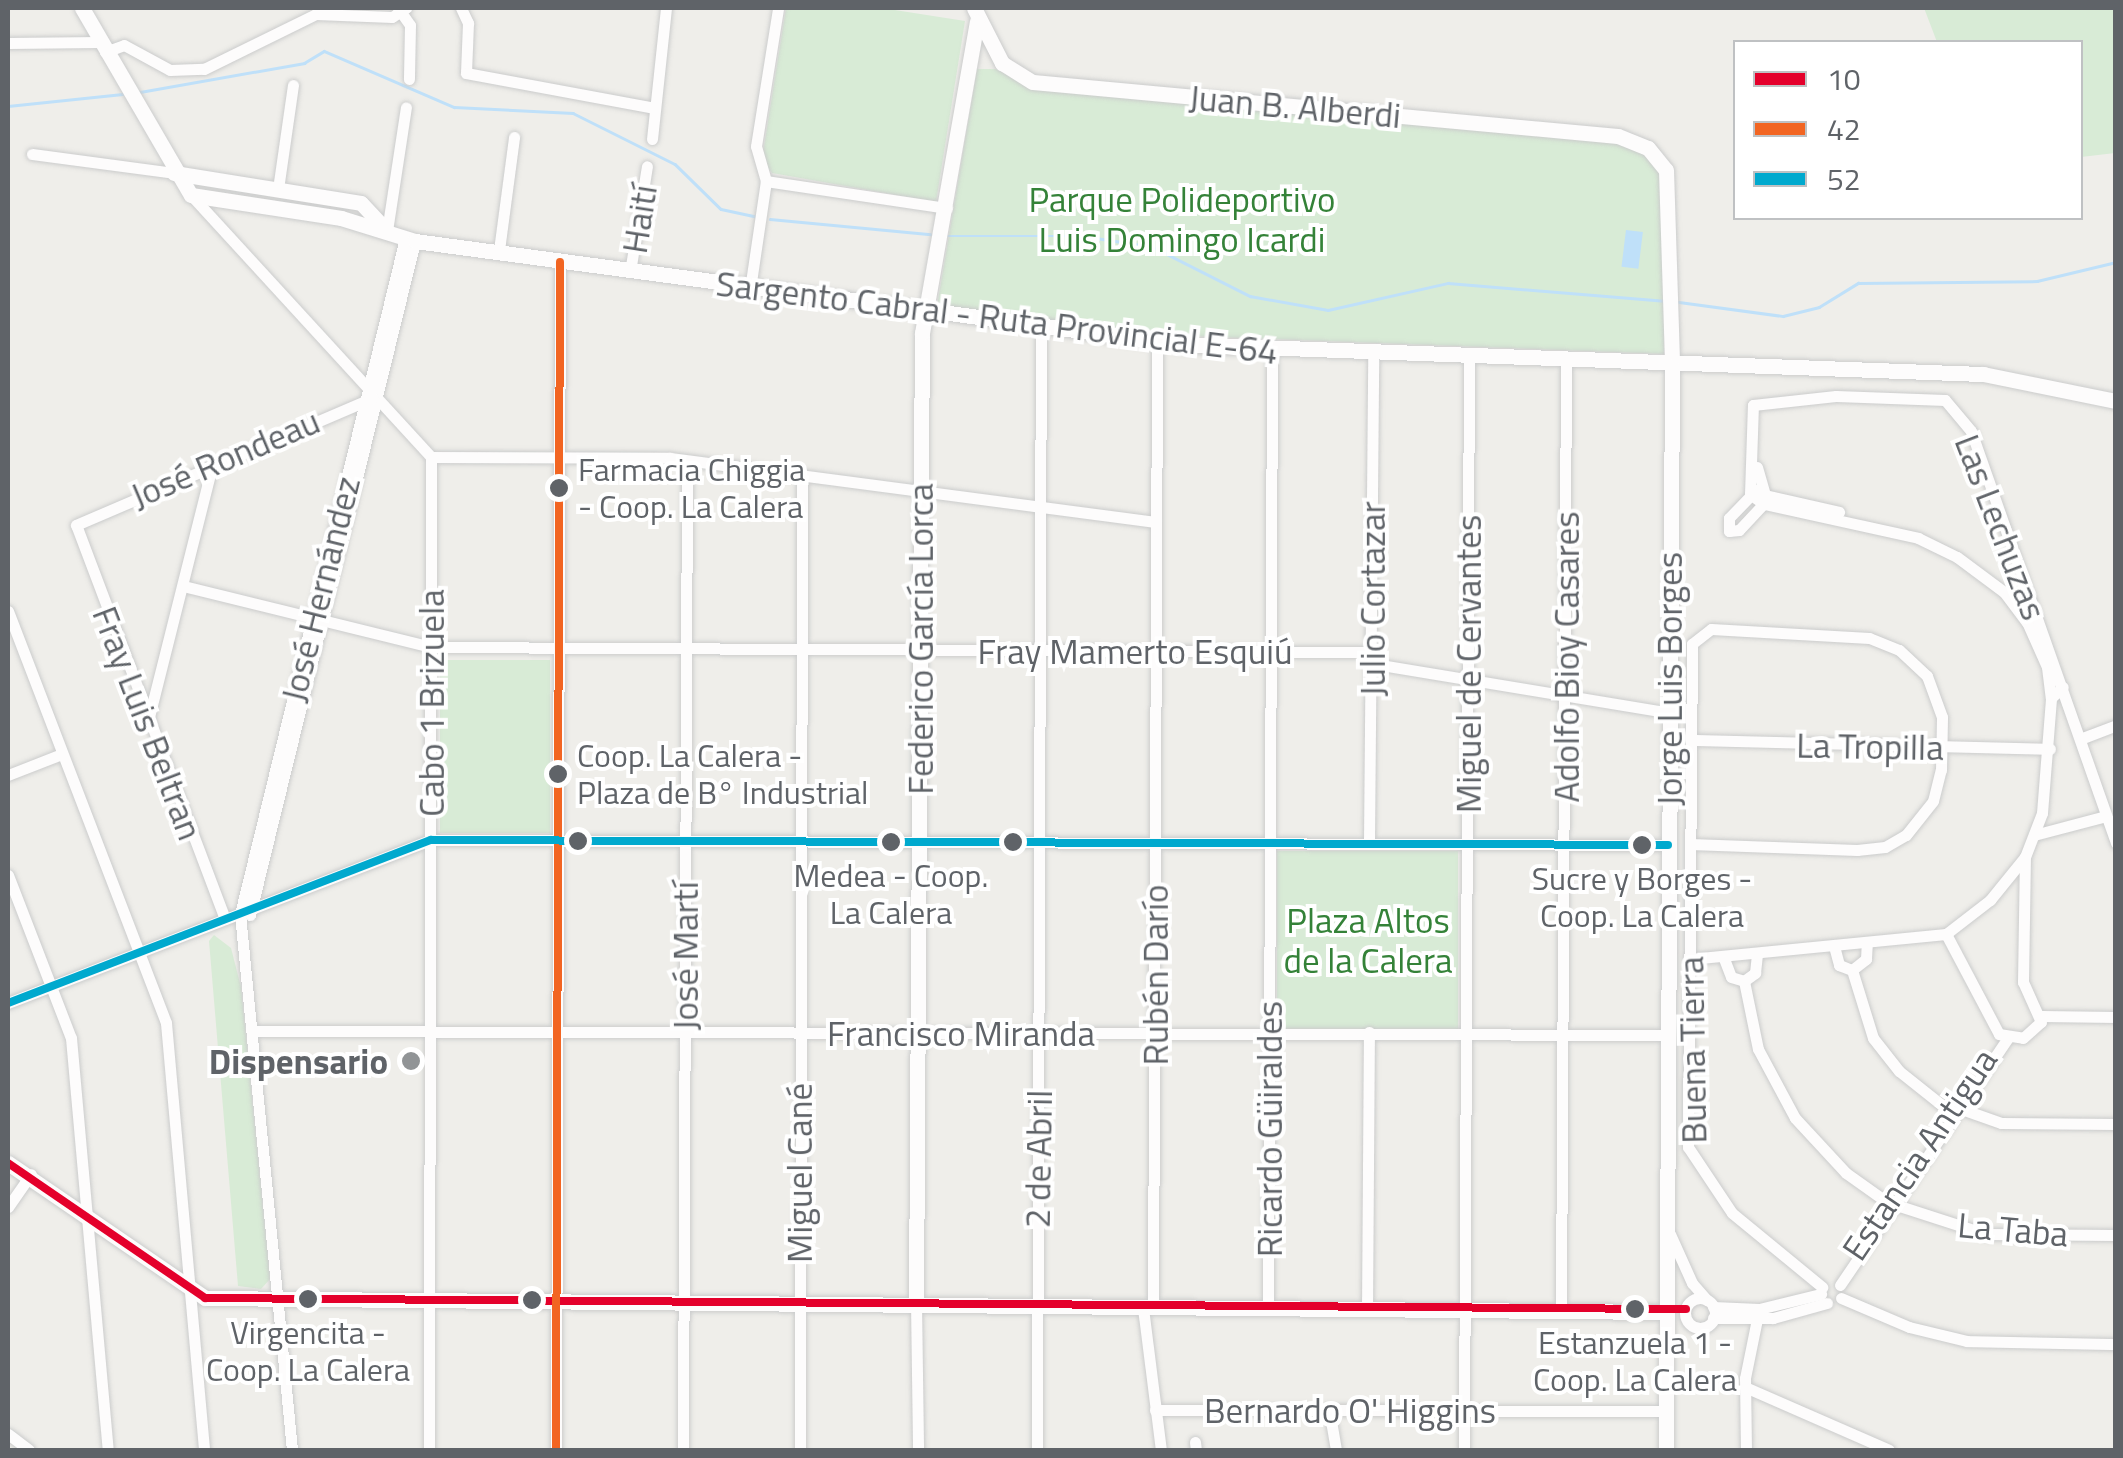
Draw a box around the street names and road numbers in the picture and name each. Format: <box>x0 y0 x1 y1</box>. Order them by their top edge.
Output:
street label: Juan B. Alberdi <box>1187 76 1403 136</box>
street label: Haití <box>613 182 665 256</box>
street label: Sargento Cabral - Ruta Provincial E-64 <box>714 262 1280 372</box>
street label: José Rondeau <box>124 399 326 517</box>
street label: Las Lechuzas <box>1946 428 2056 626</box>
street label: José Hernández <box>272 472 368 706</box>
street label: Federico García Lorca <box>899 483 941 795</box>
street label: Julio Cortazar <box>1351 501 1393 697</box>
street label: Adolfo Bioy Casares <box>1545 511 1587 803</box>
street label: Miguel de Cervantes <box>1447 515 1489 813</box>
street label: Jorge Luis Borges <box>1648 552 1690 806</box>
street label: Cabo 1 Brizuela <box>410 589 452 817</box>
street label: Fray Luis Beltran <box>84 600 212 846</box>
street label: Fray Mamerto Esquiú <box>977 630 1293 672</box>
street label: La Tropilla <box>1796 724 1944 768</box>
street label: José Martí <box>664 881 706 1031</box>
street label: Rubén Darío <box>1134 885 1176 1065</box>
street label: Buena Tierra <box>1669 956 1715 1144</box>
street label: Ricardo Güiraldes <box>1248 1001 1290 1257</box>
street label: Francisco Miranda <box>827 1012 1095 1054</box>
street label: Estancia Antigua <box>1833 1040 2005 1268</box>
street label: Miguel Cané <box>778 1083 820 1263</box>
street label: 2 de Abril <box>1016 1089 1060 1229</box>
street label: La Taba <box>1956 1203 2070 1255</box>
street label: Bernardo O' Higgins <box>1204 1389 1496 1431</box>

